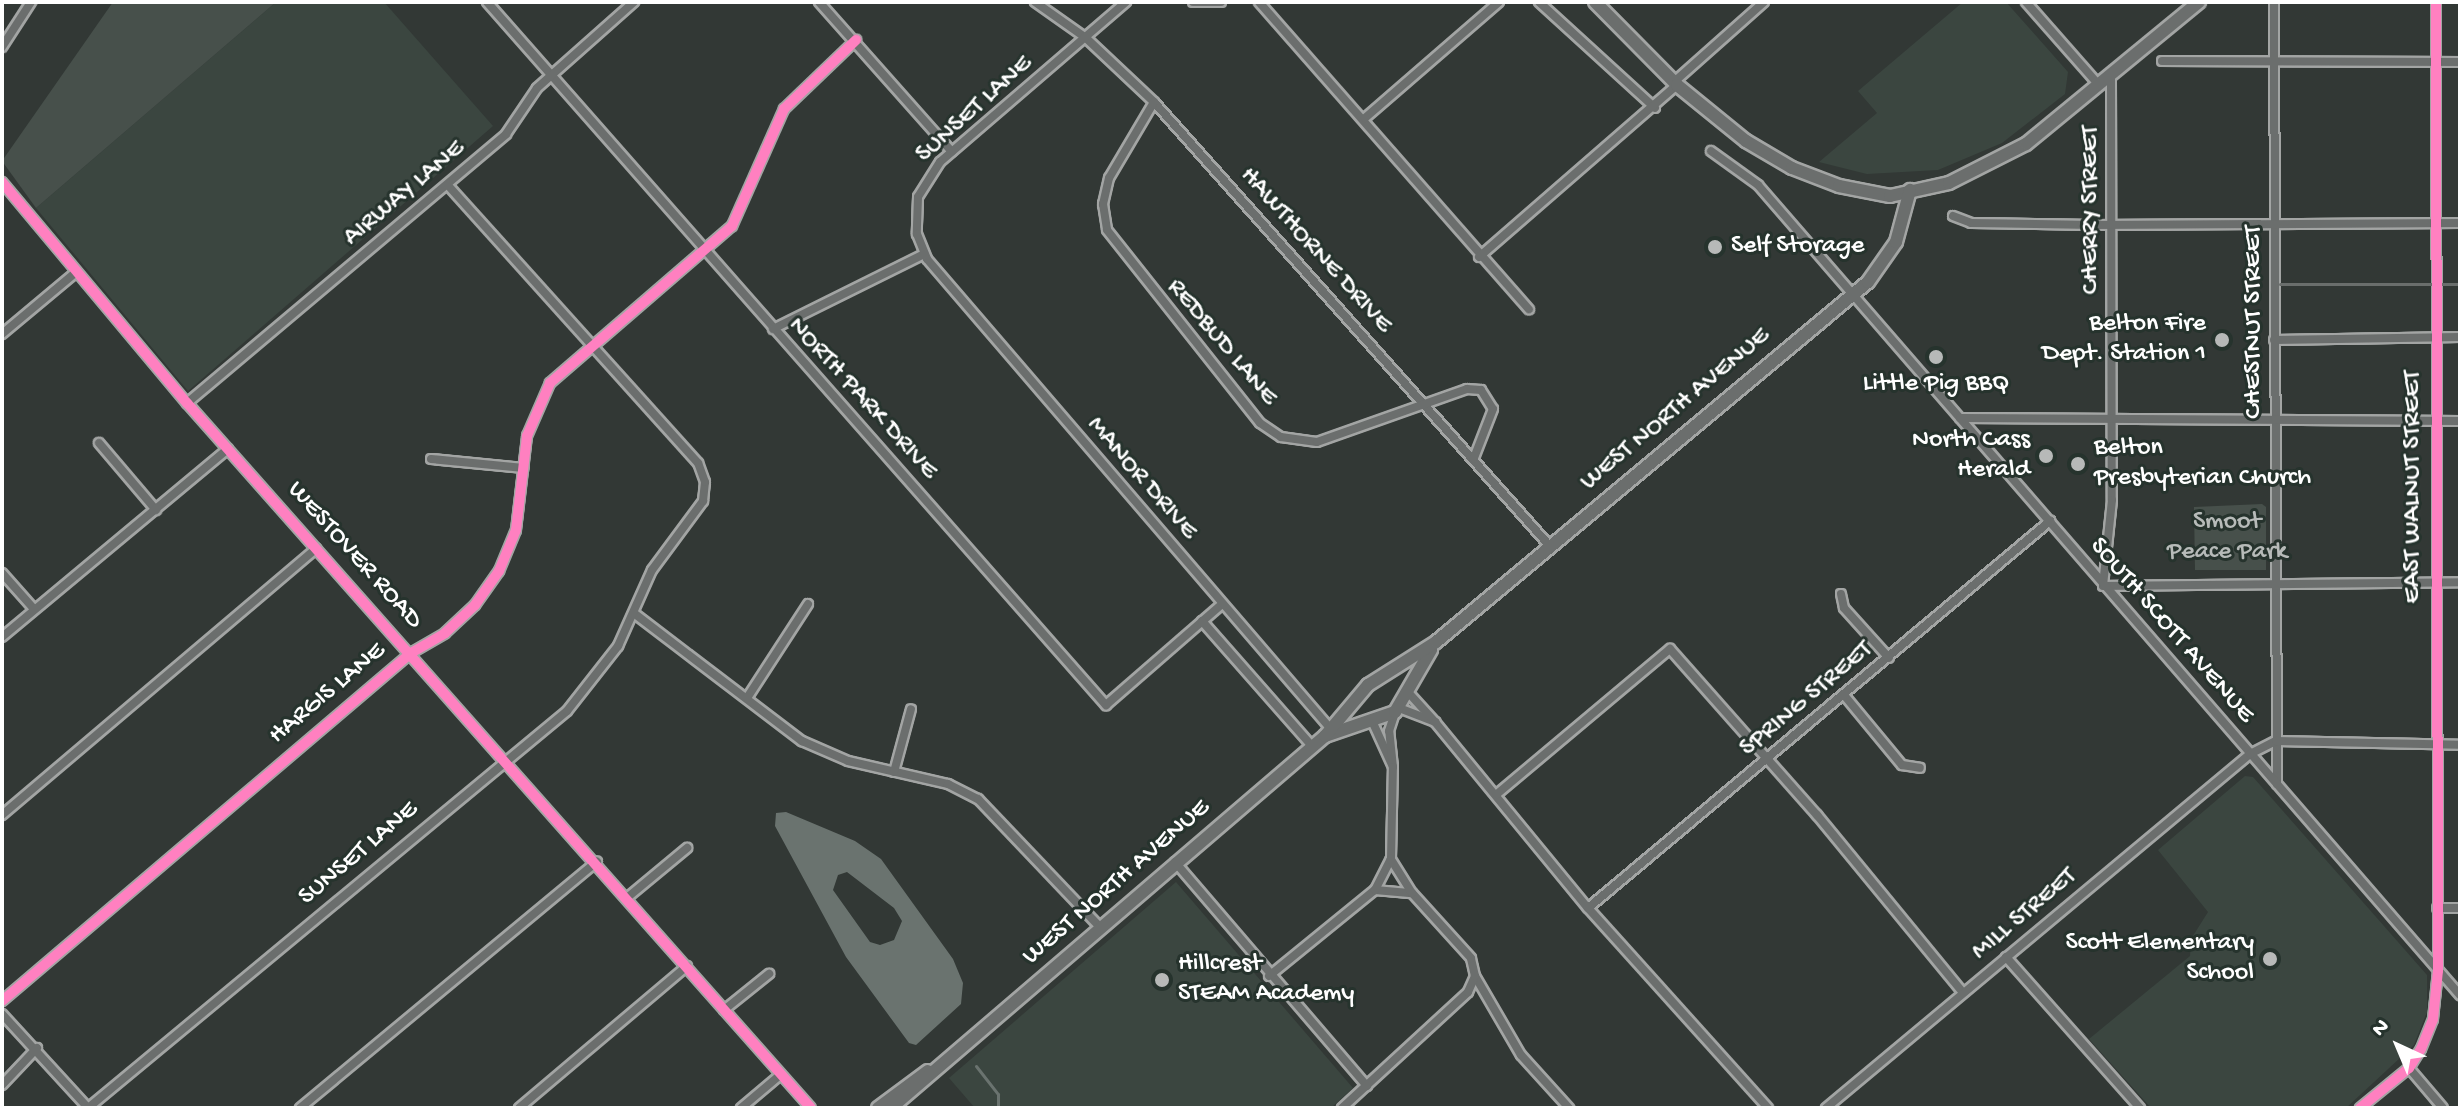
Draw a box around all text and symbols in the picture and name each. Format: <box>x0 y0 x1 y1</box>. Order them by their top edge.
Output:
street label: SUNSET LANE <box>910 49 1040 171</box>
street label: CHERRY STREET <box>2076 126 2108 294</box>
street label: AIRWAY LANE <box>338 134 472 254</box>
street label: HAWTHORNE DRIVE <box>1232 161 1398 341</box>
street label: CHESTNUT STREET <box>2239 225 2271 419</box>
place label: Self Storage <box>1731 231 1864 263</box>
marker: Self Storage <box>1706 238 1724 256</box>
street label: REDBUD LANE <box>1159 273 1283 413</box>
place label: Belton Fire Dept. Station 1 <box>2042 309 2206 370</box>
street label: NORTH PARK DRIVE <box>781 311 943 487</box>
street label: WEST NORTH AVENUE <box>1575 322 1777 498</box>
marker: Belton Fire Dept. Station 1 <box>2213 331 2231 349</box>
marker: Little Pig BBQ <box>1927 348 1945 366</box>
place label: Little Pig BBQ <box>1863 369 2009 401</box>
street label: EAST WALNUT STREET <box>2398 371 2430 603</box>
street label: MANOR DRIVE <box>1079 411 1203 547</box>
place label: North Cass Herald <box>1912 425 2030 486</box>
place label: Belton Presbyterian Church <box>2094 433 2311 494</box>
marker: North Cass Herald <box>2037 447 2055 465</box>
marker: Belton Presbyterian Church <box>2069 455 2087 473</box>
street label: WESTOVER ROAD <box>280 476 428 636</box>
park label: Smoot Peace Park <box>2167 507 2287 568</box>
street label: SOUTH SCOTT AVENUE <box>2082 532 2260 730</box>
street label: SPRING STREET <box>1734 635 1880 765</box>
street label: HARGIS LANE <box>263 636 393 752</box>
street label: WEST NORTH AVENUE <box>1017 793 1217 973</box>
street label: SUNSET LANE <box>293 795 425 913</box>
street label: MILL STREET <box>1966 862 2084 968</box>
place label: Scott Elementary School <box>2066 928 2254 990</box>
place label: Hillcrest STEAM Academy <box>1178 949 1354 1010</box>
marker: Scott Elementary School <box>2261 950 2279 968</box>
marker: Hillcrest STEAM Academy <box>1153 971 1171 989</box>
north arrow <box>2358 1006 2438 1086</box>
text: N <box>2367 1014 2396 1043</box>

